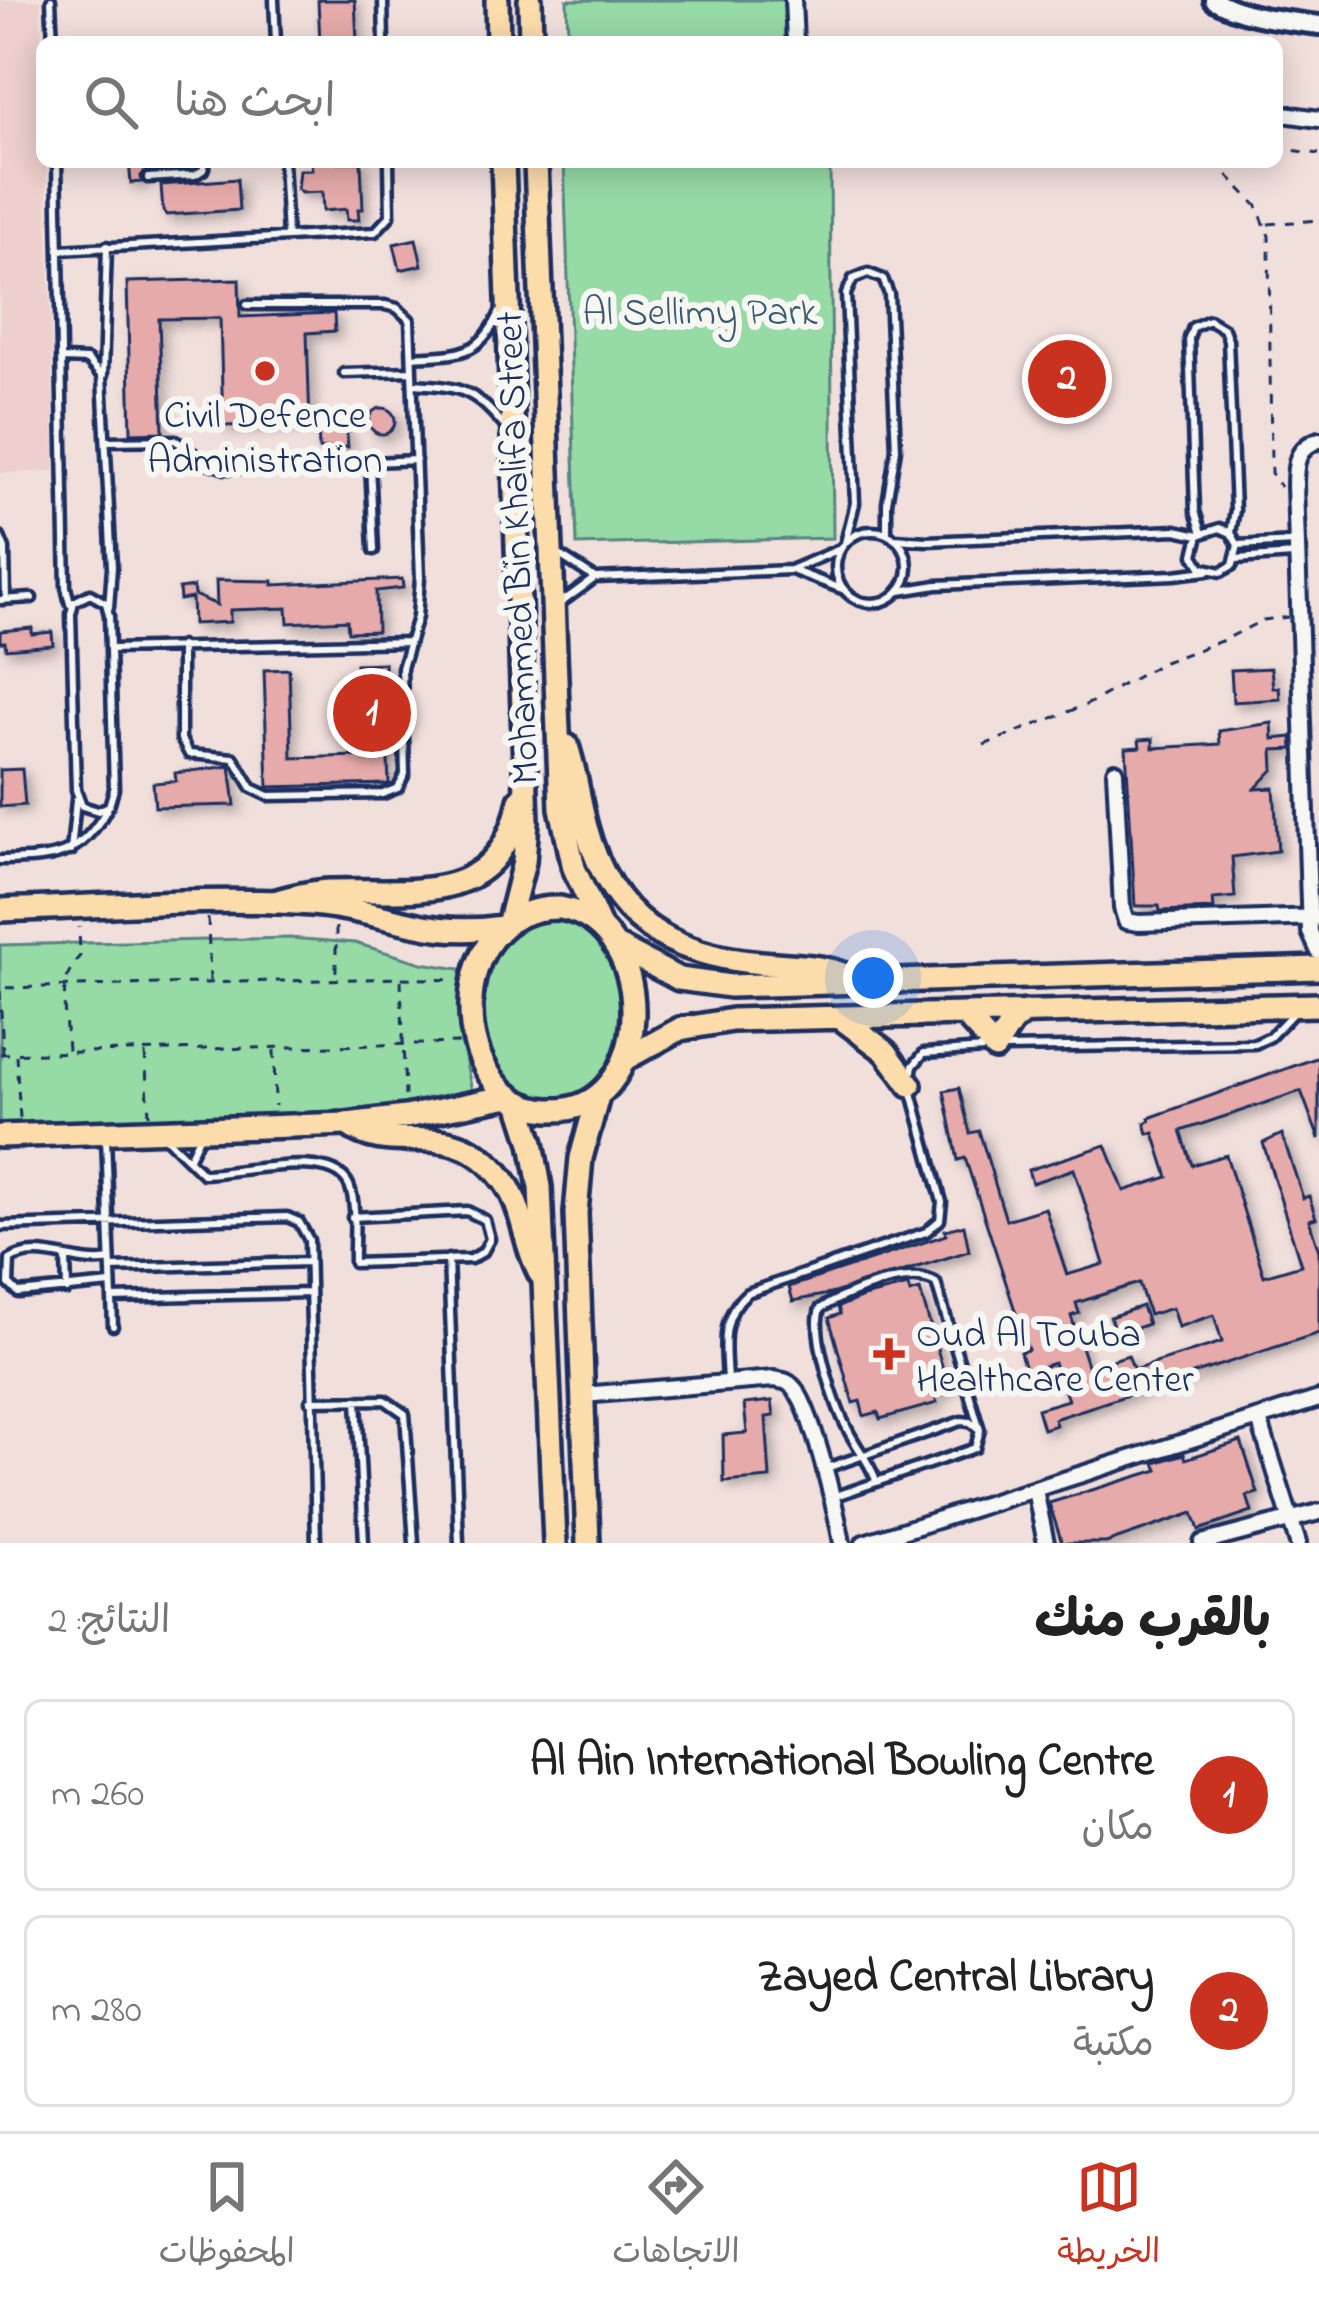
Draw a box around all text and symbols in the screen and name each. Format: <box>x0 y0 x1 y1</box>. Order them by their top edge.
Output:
search box <box>36 36 1283 168</box>
icon: search <box>78 69 144 135</box>
text: ابحث هنا <box>174 71 336 137</box>
park label: Al Sellimy Park <box>582 286 818 343</box>
street label: Mohammed Bin Khalifa Street <box>483 310 556 785</box>
pin: 2 <box>1028 334 1106 424</box>
marker: Civil Defence Administration <box>252 358 278 384</box>
place label: Civil Defence Administration <box>147 389 383 491</box>
pin: 1 <box>333 668 411 758</box>
your location <box>843 948 903 1008</box>
place label: Oud Al Touba Healthcare Center <box>916 1308 1195 1410</box>
marker: Oud Al Touba Healthcare Center <box>873 1338 905 1370</box>
text: بالقرب منك <box>1035 1585 1271 1660</box>
text: النتائج: 2 <box>48 1594 170 1651</box>
text: Al Ain International Bowling Centre <box>530 1730 1154 1796</box>
text: 260 m <box>51 1767 144 1824</box>
text: 1 <box>1223 1767 1235 1824</box>
text: مكان <box>1082 1801 1154 1858</box>
text: Zayed Central Library <box>757 1946 1154 2012</box>
text: 280 m <box>51 1983 142 2040</box>
text: 2 <box>1219 1983 1239 2040</box>
text: مكتبة <box>1073 2017 1154 2074</box>
tab: المحفوظات <box>159 2154 295 2280</box>
tab: الاتجاهات <box>612 2154 740 2280</box>
tab: الخريطة <box>1057 2154 1160 2280</box>

